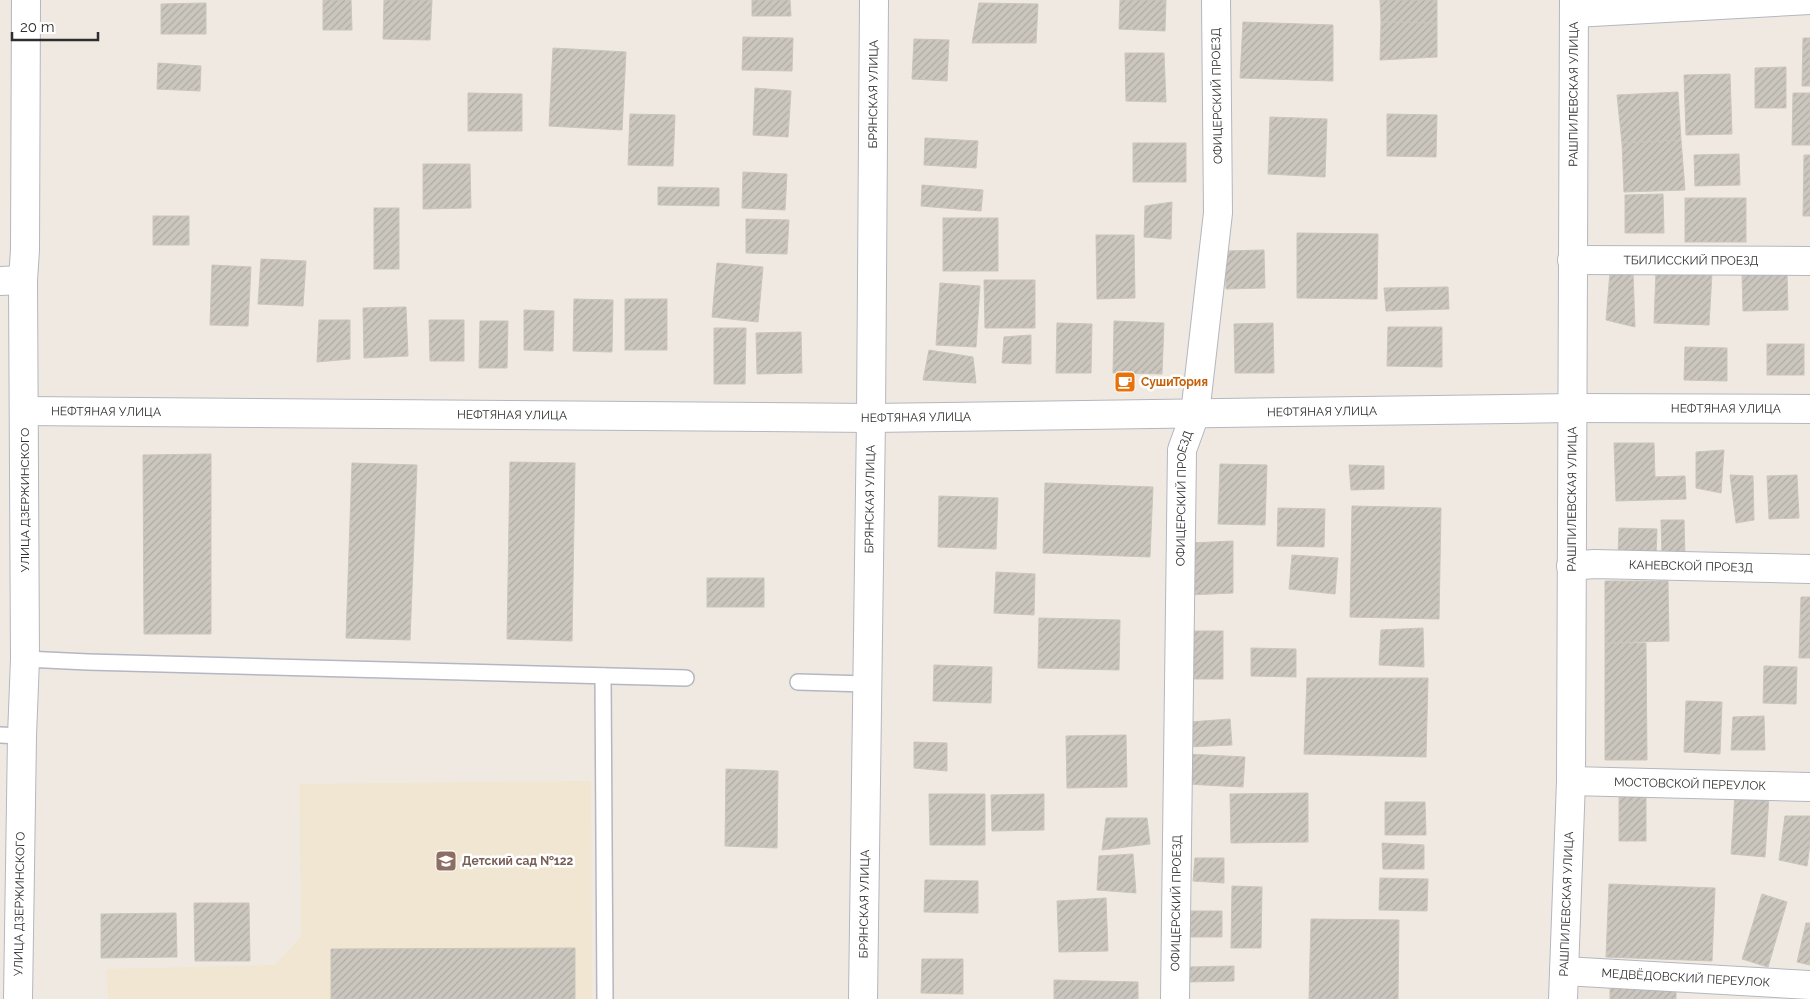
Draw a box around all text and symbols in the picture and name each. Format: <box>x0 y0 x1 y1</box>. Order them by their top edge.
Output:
scale bar <box>12 10 99 42</box>
text: 20 m <box>20 18 55 36</box>
street label: РАШПИЛЕВСКАЯ УЛИЦА <box>1566 22 1581 167</box>
street label: ОФИЦЕРСКИЙ ПРОЕЗД <box>1209 28 1225 164</box>
street label: БРЯНСКАЯ УЛИЦА <box>866 40 881 148</box>
street label: ТБИЛИССКИЙ ПРОЕЗД <box>1623 253 1759 268</box>
cafe icon: СушиТория <box>1113 370 1137 394</box>
place label: СушиТория <box>1141 375 1208 389</box>
street label: НЕФТЯНАЯ УЛИЦА <box>1671 401 1781 416</box>
street label: НЕФТЯНАЯ УЛИЦА <box>51 404 161 419</box>
street label: НЕФТЯНАЯ УЛИЦА <box>1267 404 1377 419</box>
street label: НЕФТЯНАЯ УЛИЦА <box>457 408 567 422</box>
street label: НЕФТЯНАЯ УЛИЦА <box>861 410 971 425</box>
street label: РАШПИЛЕВСКАЯ УЛИЦА <box>1565 427 1579 572</box>
street label: УЛИЦА ДЗЕРЖИНСКОГО <box>18 428 32 572</box>
street label: ОФИЦЕРСКИЙ ПРОЕЗД <box>1174 429 1195 566</box>
street label: БРЯНСКАЯ УЛИЦА <box>862 445 878 553</box>
street label: КАНЕВСКОЙ ПРОЕЗД <box>1629 558 1753 575</box>
street label: МОСТОВСКОЙ ПЕРЕУЛОК <box>1614 775 1766 793</box>
street label: РАШПИЛЕВСКАЯ УЛИЦА <box>1557 831 1576 977</box>
street label: УЛИЦА ДЗЕРЖИНСКОГО <box>11 832 28 976</box>
street label: ОФИЦЕРСКИЙ ПРОЕЗД <box>1168 835 1184 971</box>
school or university icon: Детский сад №122 <box>434 849 458 873</box>
street label: БРЯНСКАЯ УЛИЦА <box>857 850 872 958</box>
place label: Детский сад №122 <box>462 854 573 868</box>
street label: МЕДВЁДОВСКИЙ ПЕРЕУЛОК <box>1601 966 1771 990</box>

